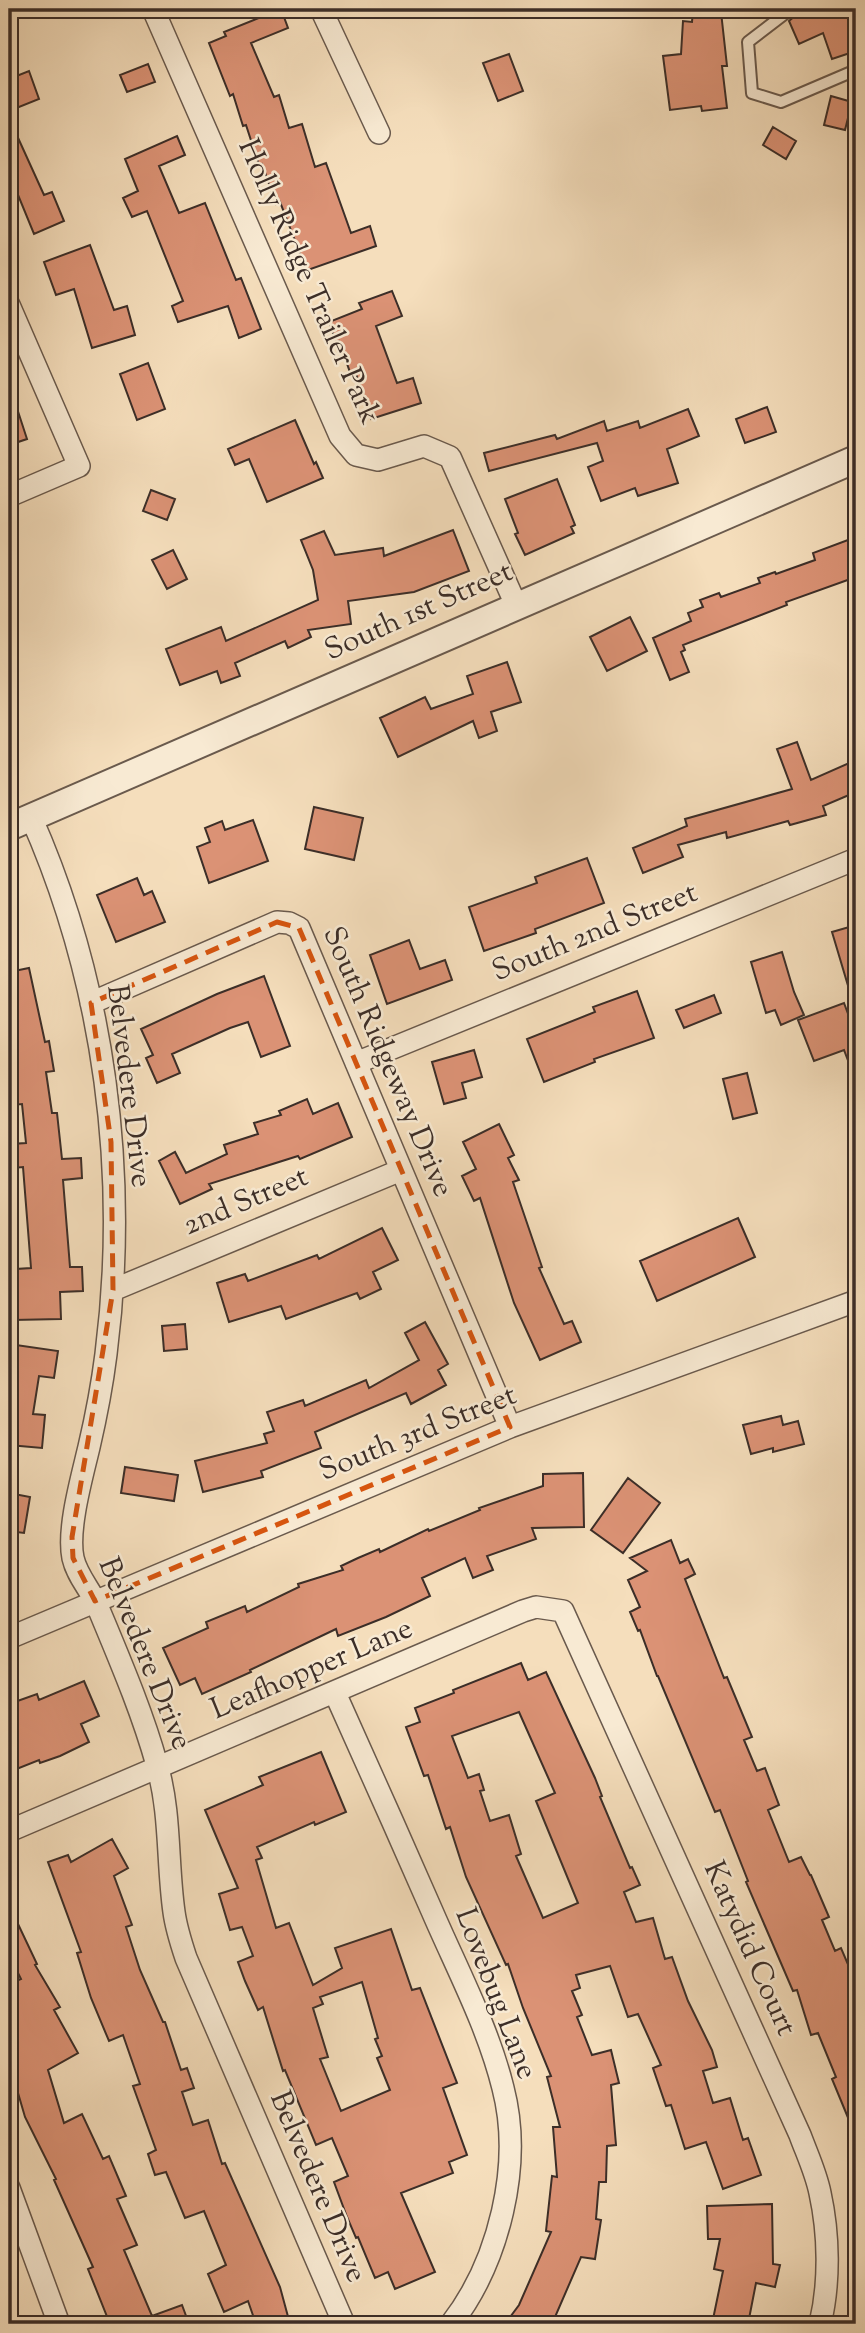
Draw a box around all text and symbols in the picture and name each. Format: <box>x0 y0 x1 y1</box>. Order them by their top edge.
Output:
street label: Holly Ridge Trailer Park <box>226 132 390 432</box>
street label: South 1st Street <box>318 551 520 673</box>
street label: South 2nd Street <box>486 872 704 994</box>
street label: South Ridgeway Drive <box>311 920 463 1204</box>
street label: Belvedere Drive <box>94 982 162 1190</box>
street label: 2nd Street <box>177 1156 315 1248</box>
street label: South 3rd Street <box>313 1375 523 1493</box>
street label: Belvedere Drive <box>86 1551 202 1757</box>
street label: Leafhopper Lane <box>204 1608 420 1732</box>
street label: Katydid Court <box>691 1855 807 2043</box>
street label: Lovebug Lane <box>443 1902 547 2086</box>
street label: Belvedere Drive <box>257 2085 377 2289</box>

